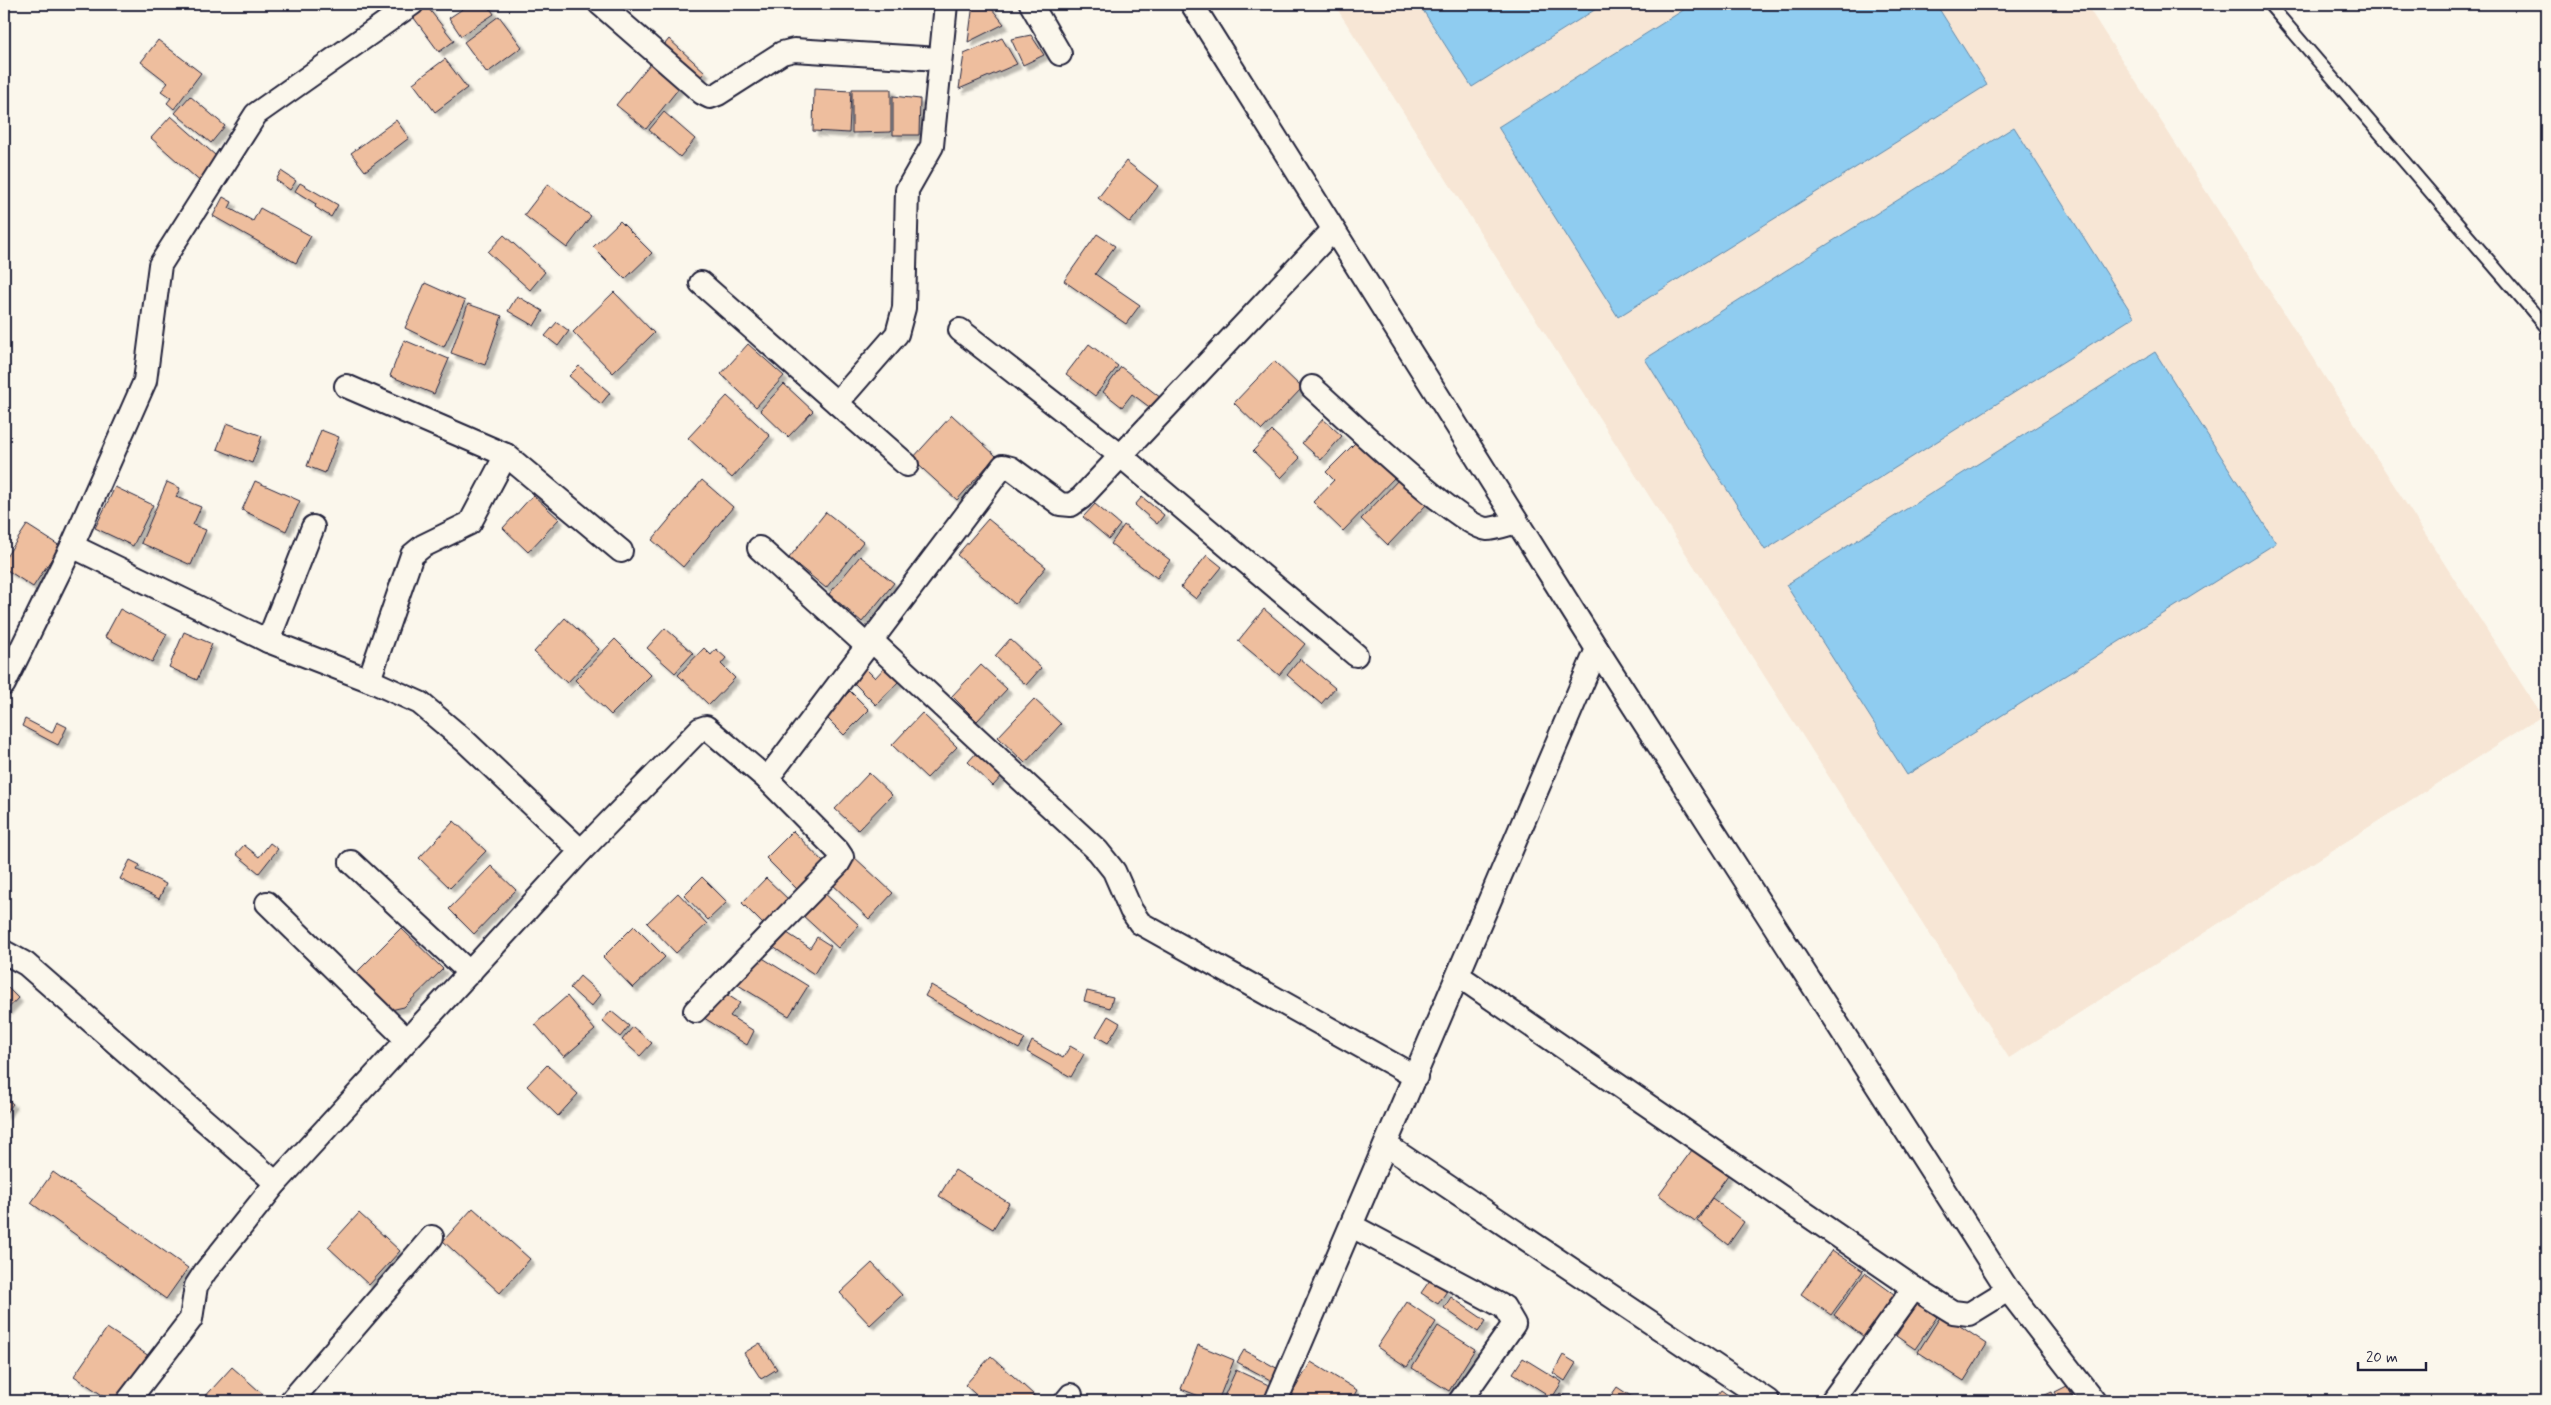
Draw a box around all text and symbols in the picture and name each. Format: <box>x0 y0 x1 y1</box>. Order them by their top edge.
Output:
scale bar <box>2358 1340 2426 1372</box>
text: 20 m <box>2366 1348 2398 1368</box>

